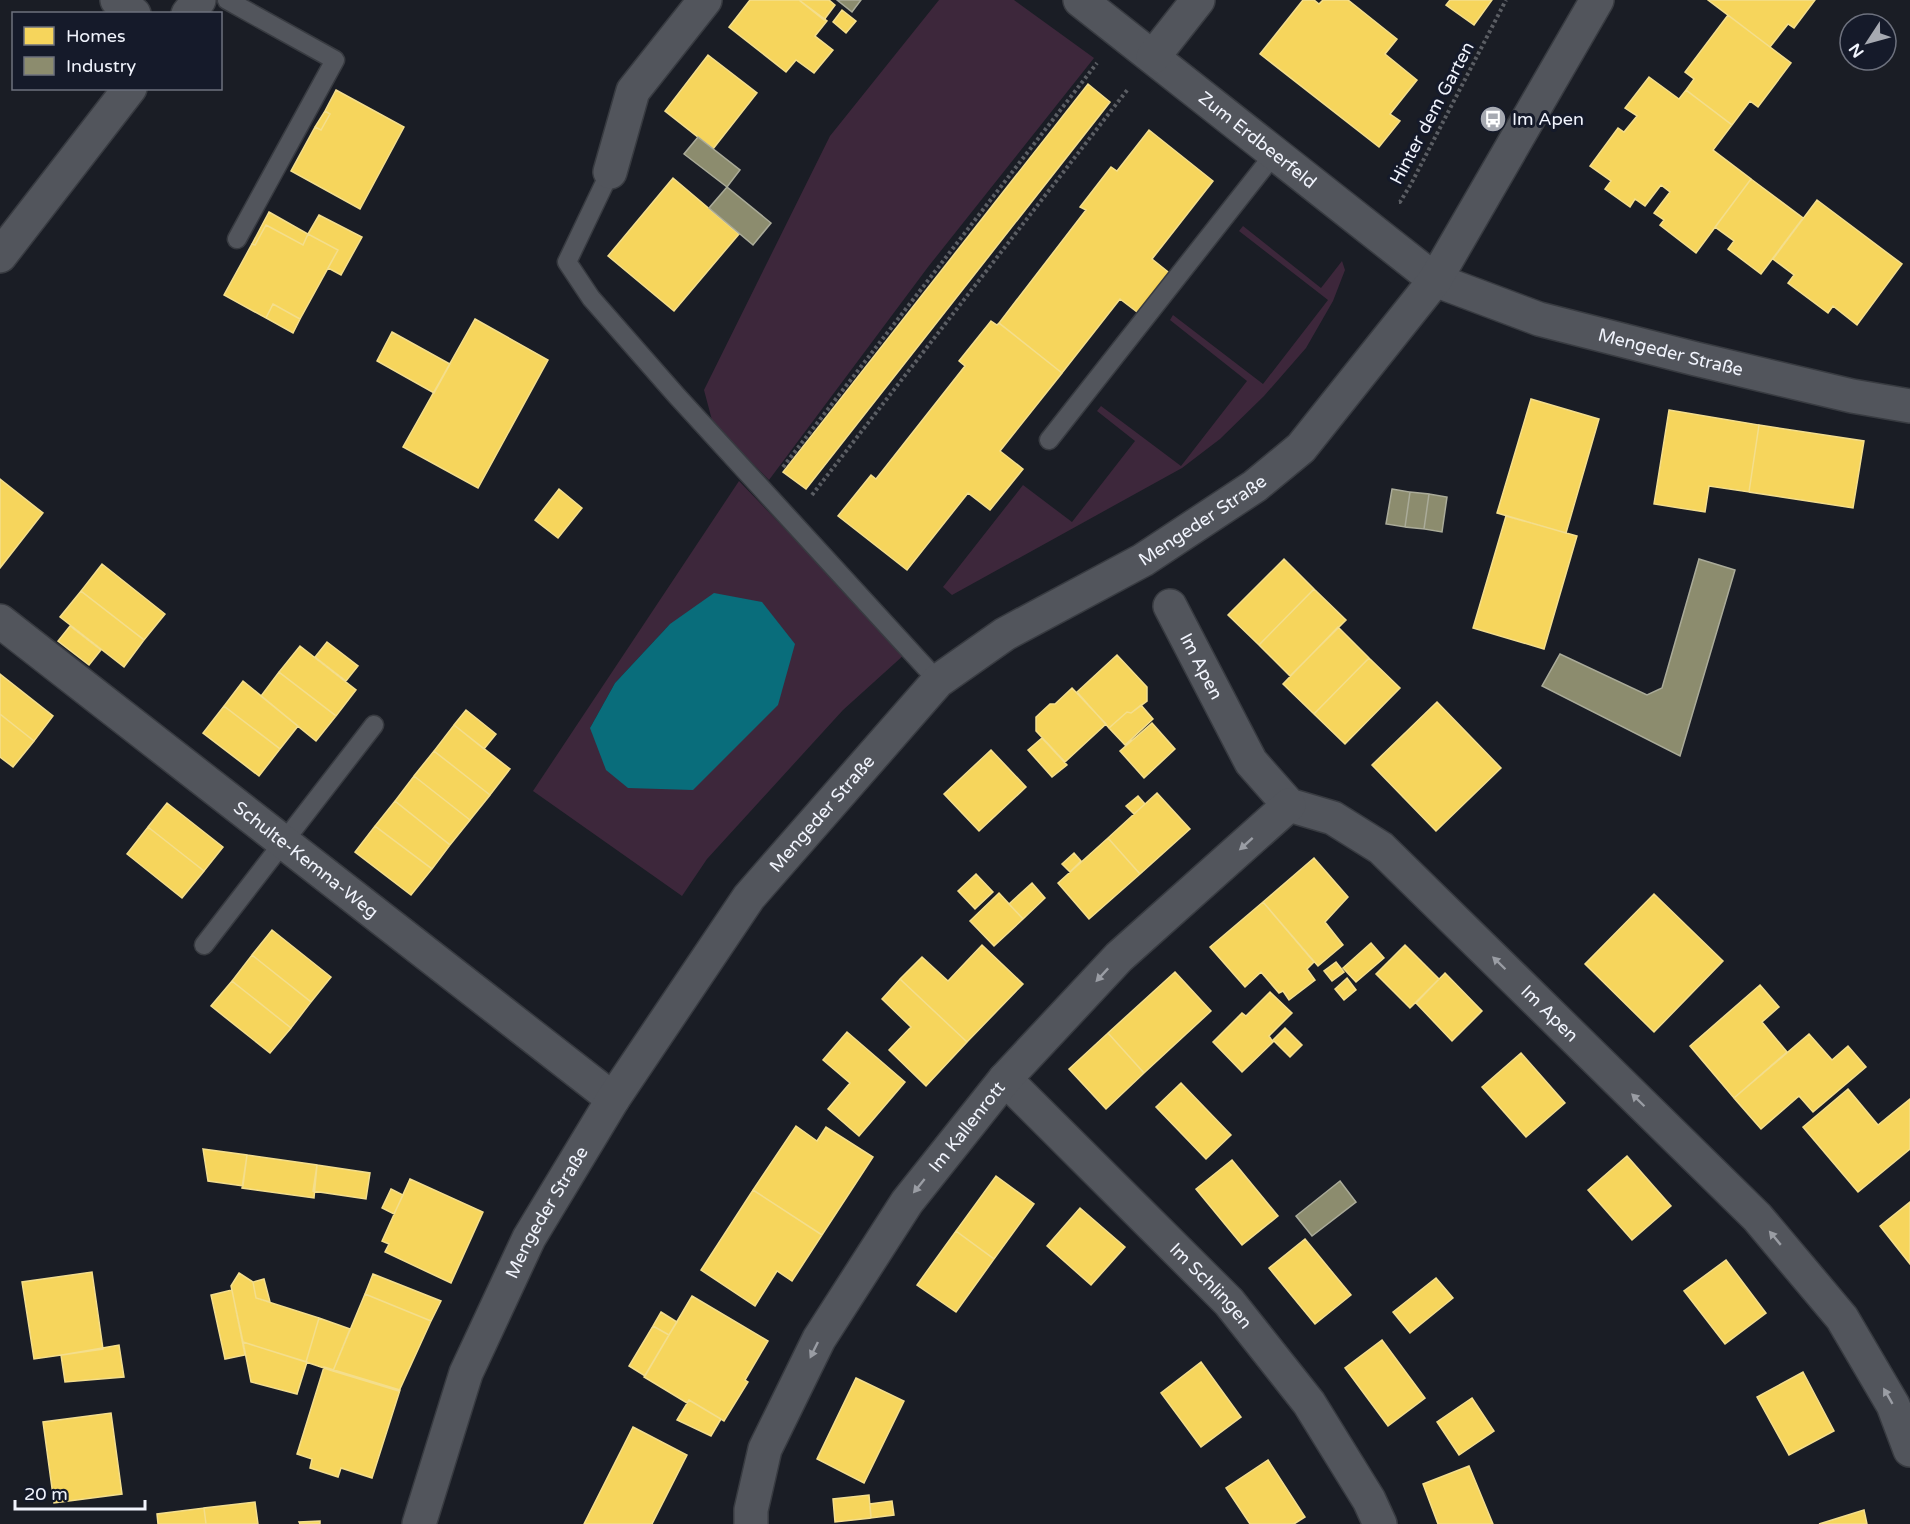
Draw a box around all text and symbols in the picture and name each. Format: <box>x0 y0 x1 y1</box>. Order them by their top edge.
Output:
legend <box>12 12 222 90</box>
north arrow <box>1838 12 1898 72</box>
text: Homes <box>66 25 126 47</box>
street label: Hinter dem Garten <box>1385 38 1479 188</box>
text: N <box>1845 39 1869 61</box>
text: Industry <box>66 55 137 77</box>
street label: Zum Erdbeerfeld <box>1194 87 1321 193</box>
bus stop icon: Im Apen <box>1478 104 1508 134</box>
place label: Im Apen <box>1512 108 1584 130</box>
street label: Mengeder Straße <box>1596 323 1745 381</box>
street label: Mengeder Straße <box>1135 470 1271 571</box>
street label: Im Apen <box>1175 629 1228 703</box>
street label: Mengeder Straße <box>765 750 879 877</box>
street label: Schulte-Kemna-Weg <box>229 796 383 923</box>
one-way arrow <box>1238 837 1253 851</box>
one-way arrow <box>1491 956 1506 970</box>
one-way arrow <box>1095 968 1109 983</box>
street label: Im Apen <box>1516 980 1583 1047</box>
street label: Im Kallenrott <box>924 1077 1010 1177</box>
one-way arrow <box>1631 1093 1645 1107</box>
street label: Mengeder Straße <box>501 1142 593 1282</box>
one-way arrow <box>913 1178 926 1194</box>
one-way arrow <box>1769 1231 1782 1246</box>
street label: Im Schlingen <box>1165 1238 1257 1333</box>
one-way arrow <box>809 1342 819 1359</box>
one-way arrow <box>1882 1388 1893 1404</box>
scale bar <box>15 1473 146 1511</box>
text: 20 m <box>24 1483 68 1505</box>

